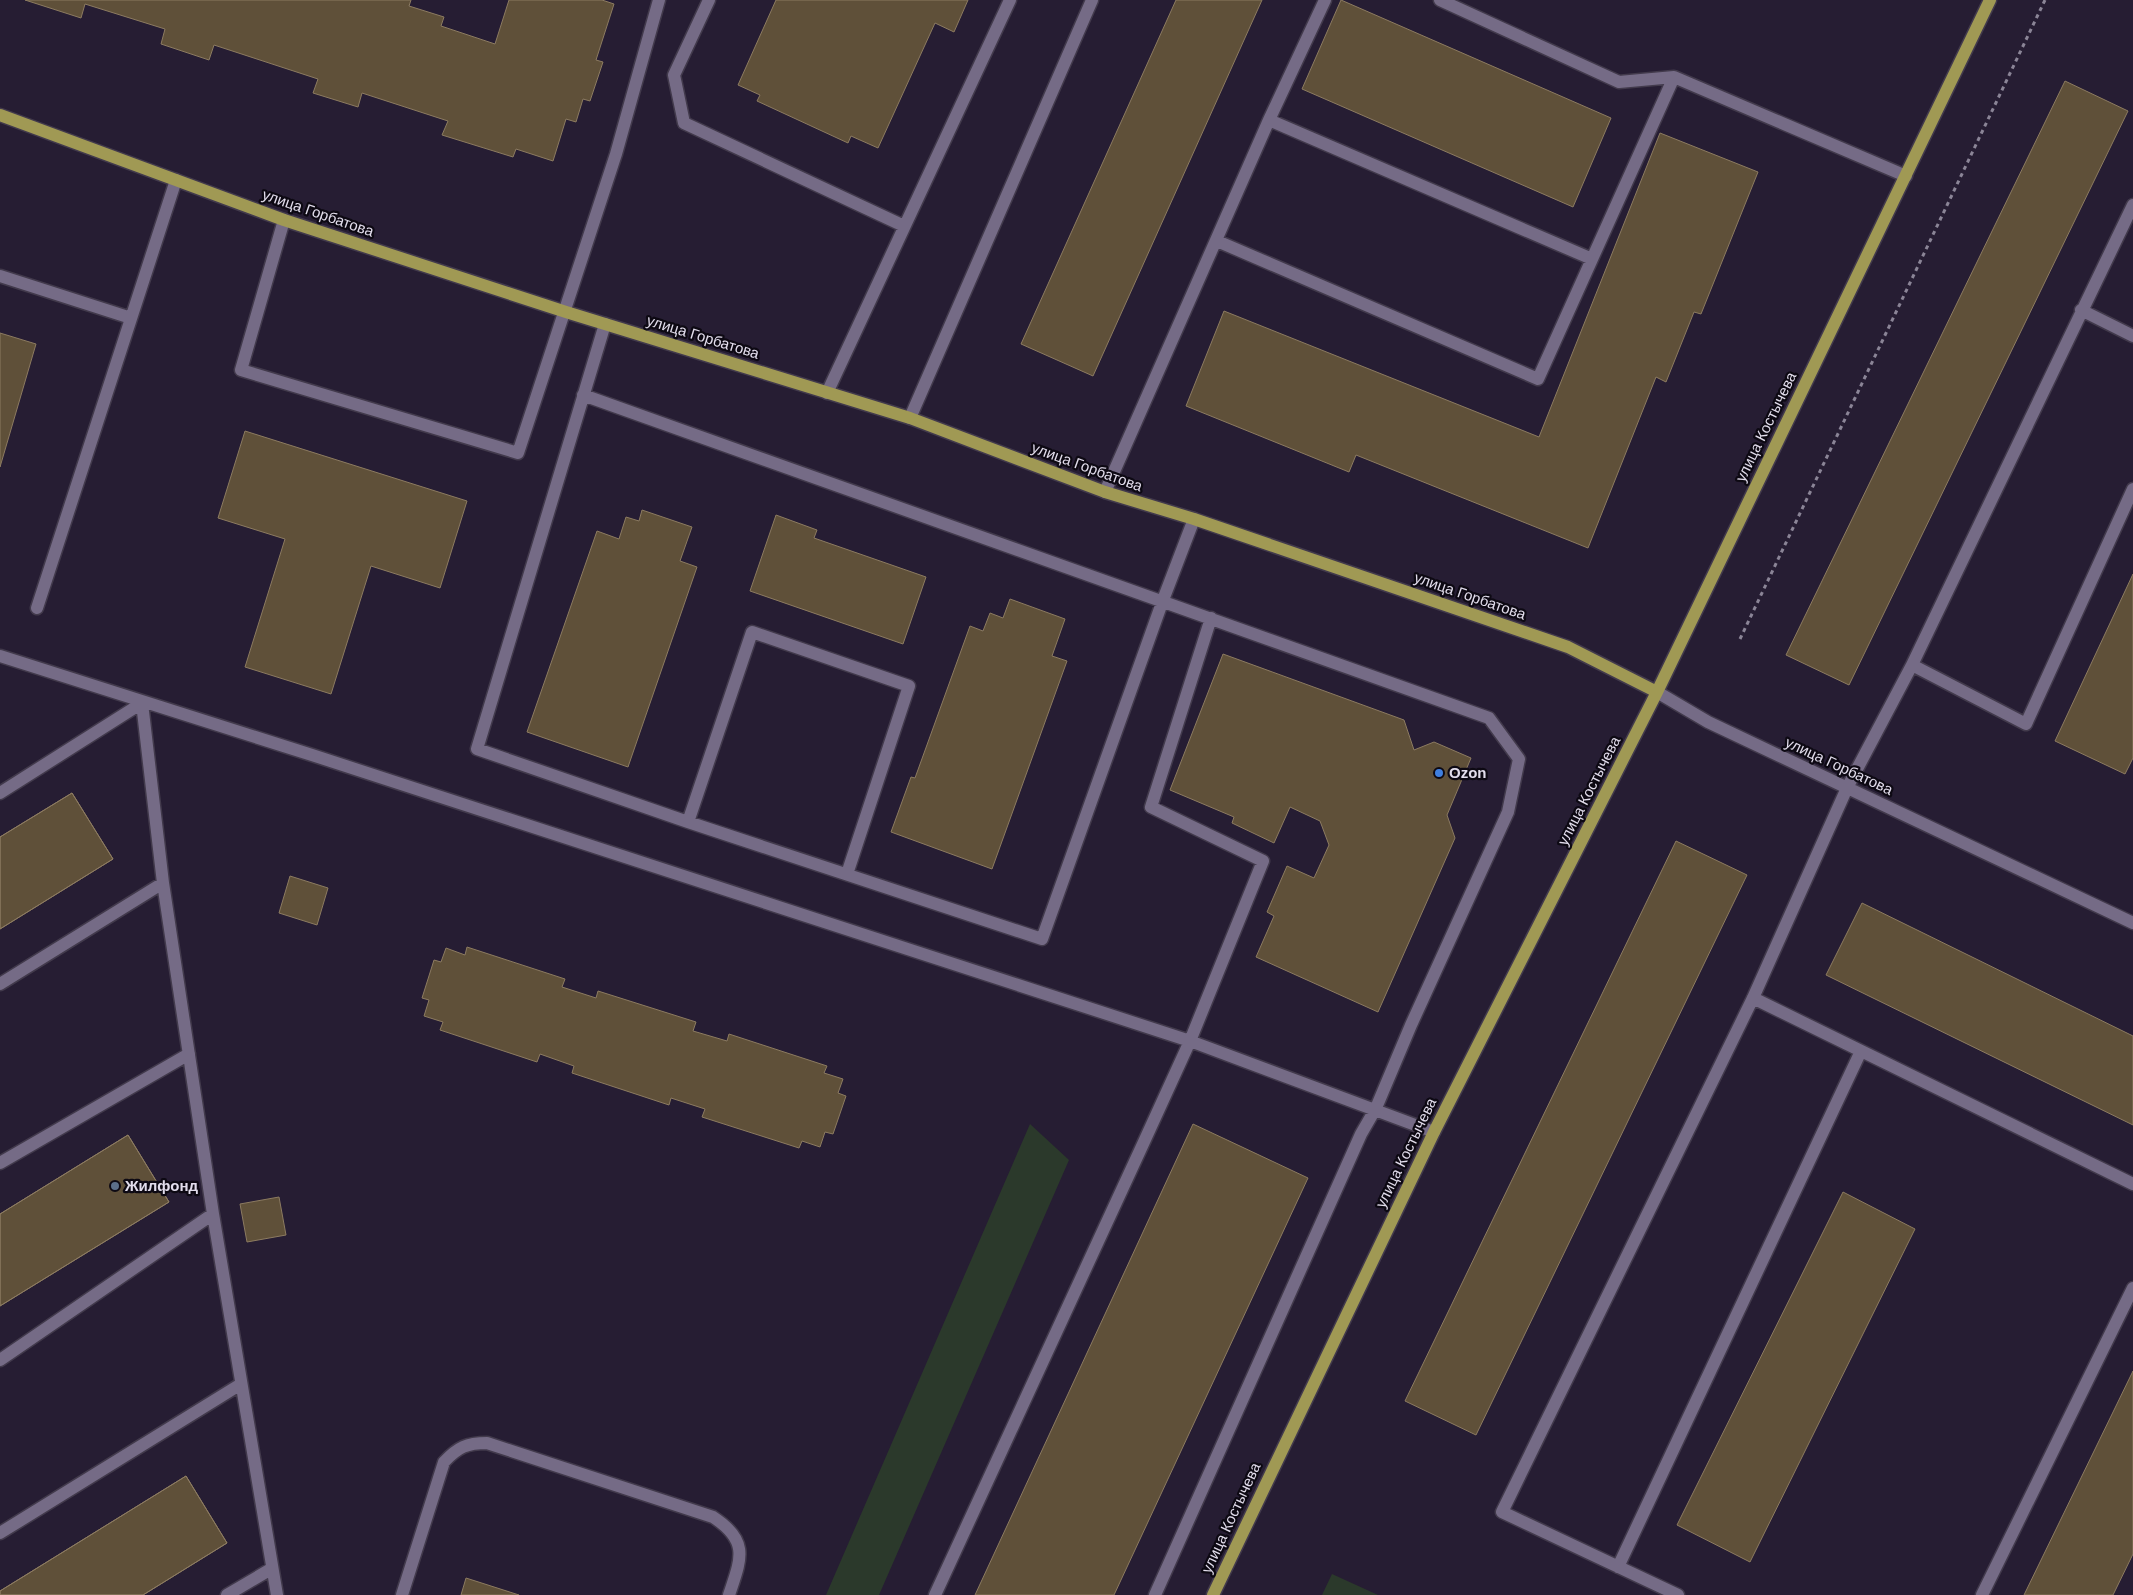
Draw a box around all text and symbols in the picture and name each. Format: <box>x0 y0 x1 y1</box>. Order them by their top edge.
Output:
street label: улица Горбатова <box>260 186 377 240</box>
street label: улица Горбатова <box>645 311 762 362</box>
street label: улица Костычева <box>1732 369 1800 484</box>
street label: улица Горбатова <box>1029 439 1146 495</box>
street label: улица Горбатова <box>1412 569 1529 623</box>
street label: улица Костычева <box>1554 733 1624 848</box>
street label: улица Горбатова <box>1783 733 1896 798</box>
place label: Ozon <box>1449 764 1487 781</box>
marker: Ozon <box>1433 767 1445 779</box>
street label: улица Костычева <box>1372 1095 1440 1210</box>
place label: Жилфонд <box>124 1177 198 1194</box>
marker: Жилфонд <box>109 1180 121 1192</box>
street label: улица Костычева <box>1197 1459 1264 1576</box>

